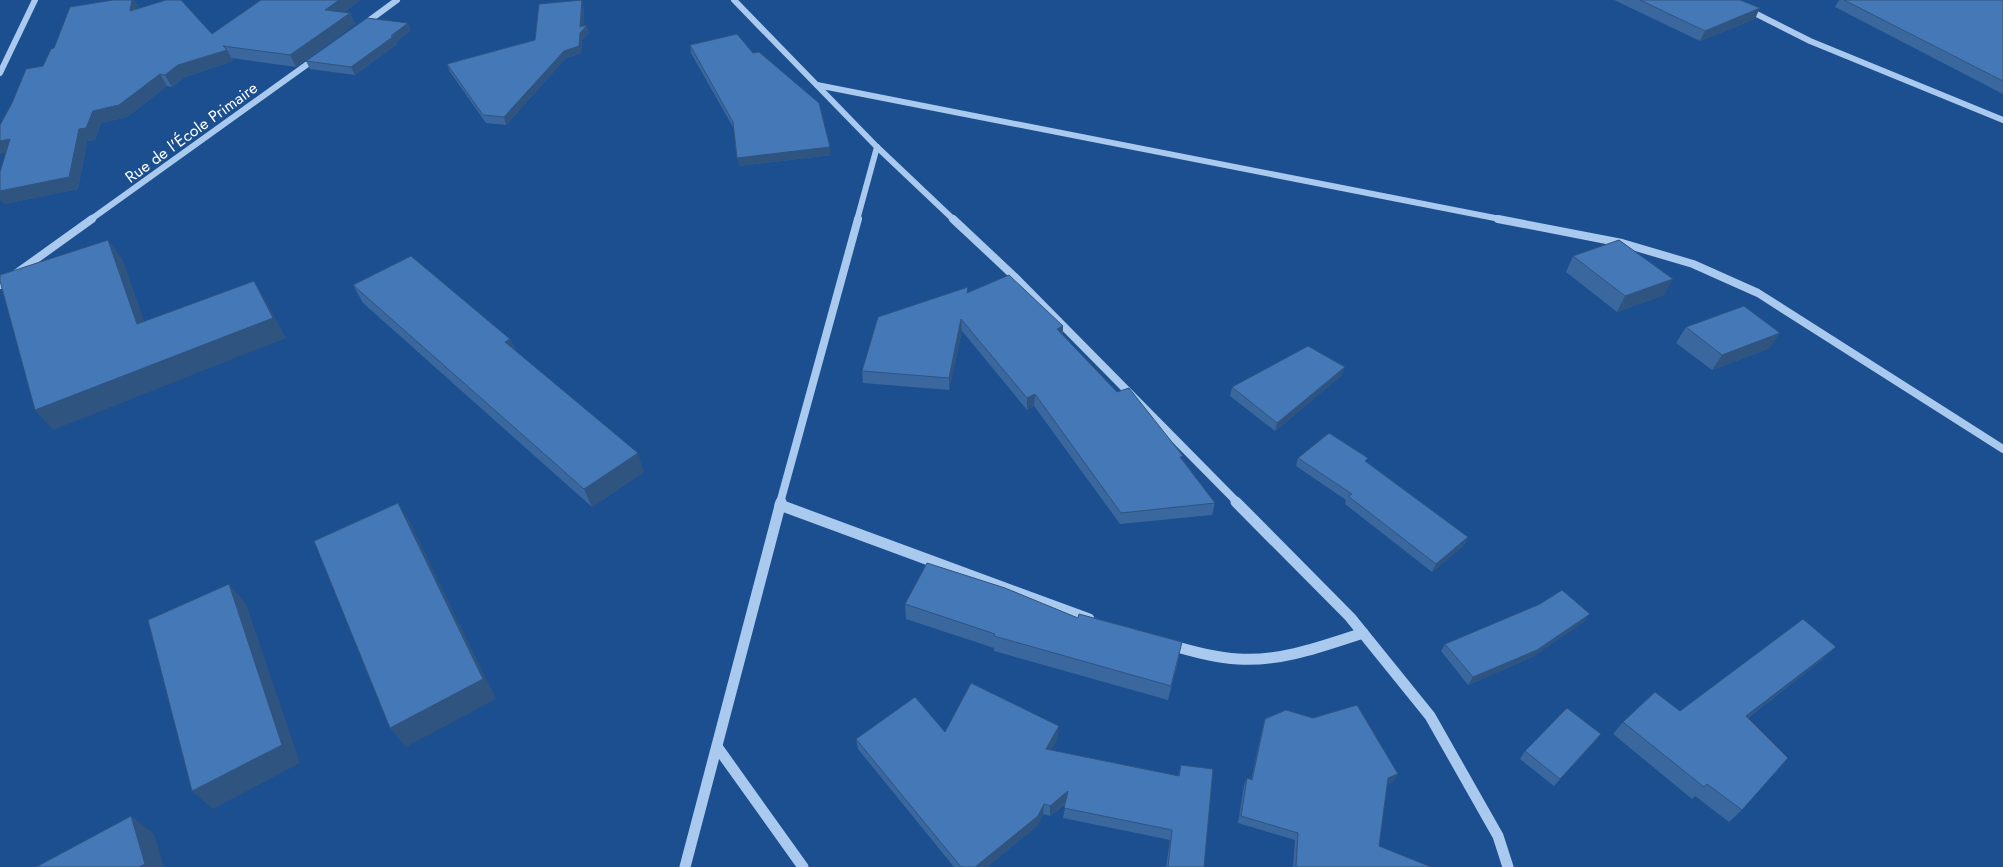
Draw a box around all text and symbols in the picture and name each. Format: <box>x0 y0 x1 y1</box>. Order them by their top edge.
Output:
street label: Rue de l'École Primaire <box>120 76 262 188</box>

